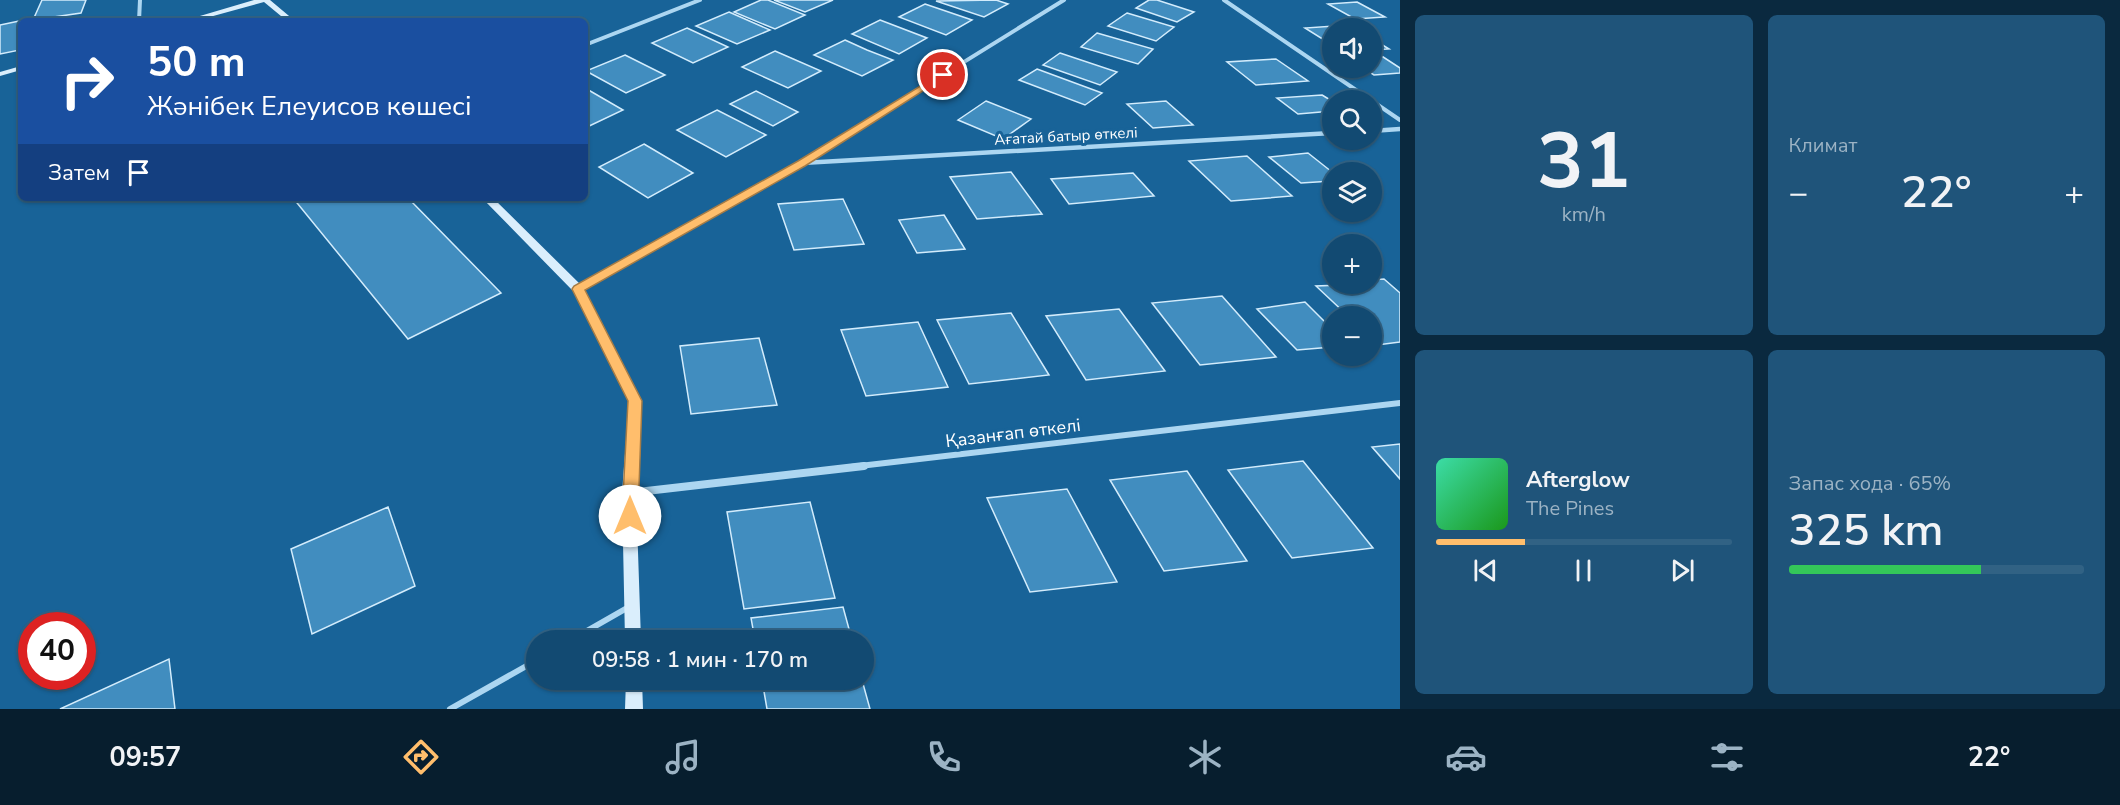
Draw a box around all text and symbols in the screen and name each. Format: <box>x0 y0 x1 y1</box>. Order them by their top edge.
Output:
map controls <box>1322 18 1382 366</box>
button: sound <box>1322 18 1382 78</box>
text: 50 m <box>147 34 246 91</box>
icon: right <box>48 42 126 120</box>
pin <box>917 49 968 100</box>
icon: arrive <box>926 58 959 91</box>
text: Жәнібек Елеуисов көшесі <box>147 88 471 125</box>
button: search <box>1322 90 1382 150</box>
text: 31 <box>1537 108 1631 215</box>
street label: Ағатай батыр өткелі <box>994 122 1138 150</box>
text: Климат <box>1789 132 1857 159</box>
icon: arrive <box>122 156 155 189</box>
text: Затем <box>48 158 110 188</box>
button: layers <box>1322 162 1382 222</box>
text: 22° <box>1901 162 1972 223</box>
text: − <box>1789 171 1808 216</box>
text: + <box>2064 171 2084 216</box>
text: km/h <box>1562 201 1606 228</box>
button: + <box>1322 234 1382 294</box>
button: − <box>1322 306 1382 366</box>
street label: Қазанғап өткелі <box>944 413 1082 453</box>
text: Afterglow <box>1526 465 1630 495</box>
text: Запас хода · 65% <box>1789 470 1951 497</box>
position arrow <box>598 484 662 548</box>
text: The Pines <box>1526 495 1614 522</box>
text: 325 km <box>1789 500 1944 561</box>
icon: previous <box>1469 554 1502 587</box>
icon: pause <box>1567 554 1600 587</box>
icon: next <box>1666 554 1699 587</box>
speed limit sign: 40 <box>18 612 96 690</box>
text: 09:58 · 1 мин · 170 m <box>592 645 808 675</box>
icon: directions <box>400 736 442 778</box>
icon: music <box>662 736 704 778</box>
icon: phone <box>923 736 965 778</box>
icon: climate <box>1184 736 1226 778</box>
icon: car <box>1445 736 1487 778</box>
icon: filters <box>1706 736 1748 778</box>
text: 09:57 <box>110 739 181 776</box>
text: 22° <box>1968 739 2010 776</box>

